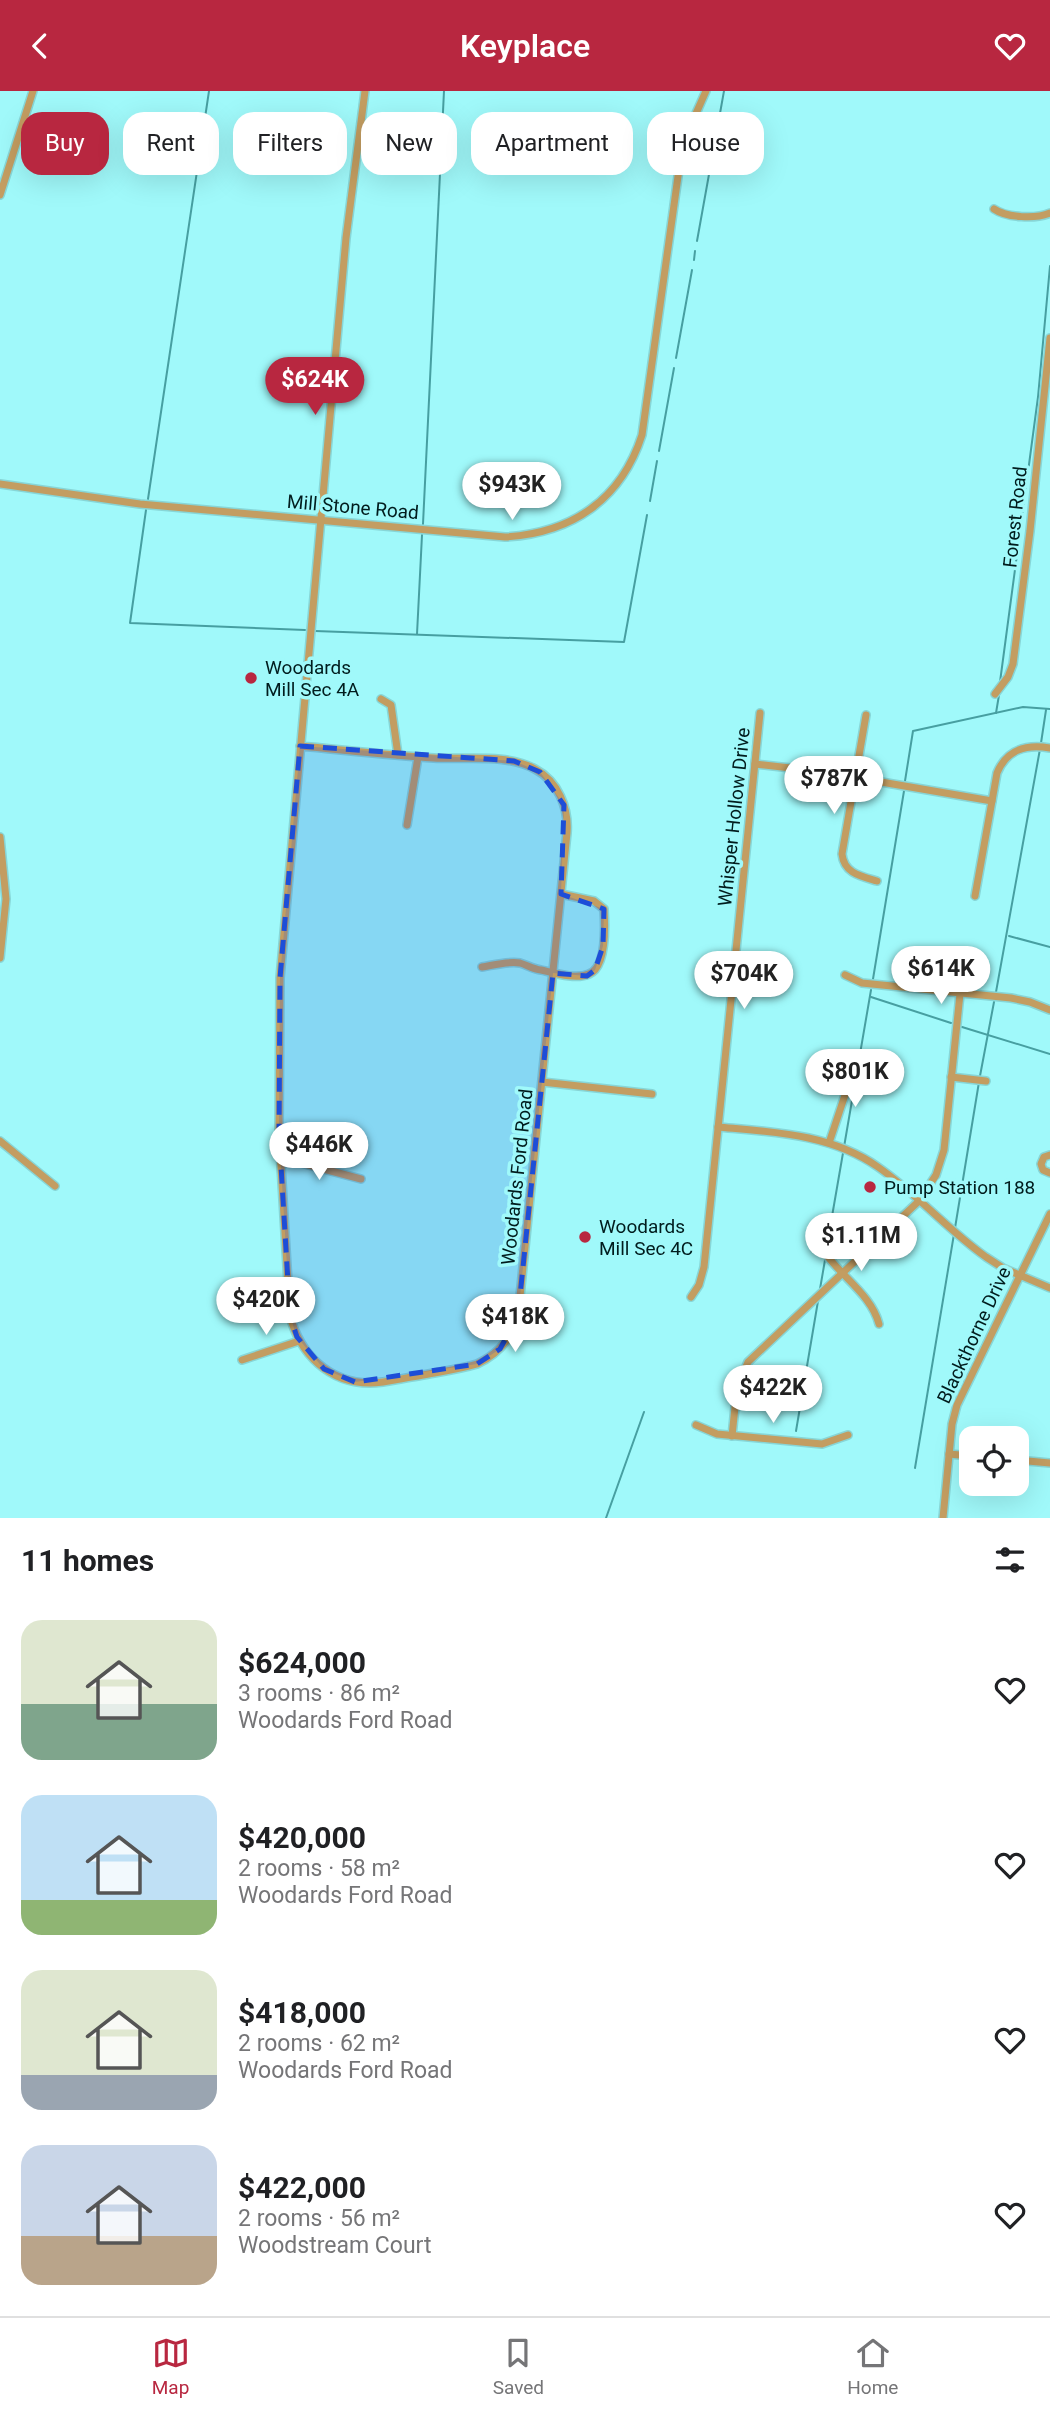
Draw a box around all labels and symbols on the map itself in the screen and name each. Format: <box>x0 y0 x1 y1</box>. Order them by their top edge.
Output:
pin: $624K <box>266 357 364 417</box>
pin: $943K <box>463 463 561 522</box>
street label: Forest Road <box>998 465 1032 569</box>
street label: Mill Stone Road <box>286 490 420 524</box>
place label: Woodards Mill Sec 4A <box>265 656 360 701</box>
marker: Woodards Mill Sec 4A <box>243 670 259 686</box>
street label: Whisper Hollow Drive <box>713 726 755 908</box>
pin: $787K <box>785 757 883 816</box>
pin: $614K <box>892 947 990 1006</box>
pin: $704K <box>695 951 793 1011</box>
pin: $801K <box>806 1049 904 1109</box>
street label: Woodards Ford Road <box>496 1088 538 1266</box>
pin: $446K <box>270 1123 368 1182</box>
place label: Pump Station 188 <box>884 1176 1035 1199</box>
marker: Pump Station 188 <box>862 1179 878 1195</box>
pin: $1.11M <box>804 1213 918 1273</box>
place label: Woodards Mill Sec 4C <box>599 1215 693 1260</box>
marker: Woodards Mill Sec 4C <box>577 1229 593 1245</box>
street label: Blackthorne Drive <box>932 1263 1016 1407</box>
pin: $420K <box>217 1277 315 1337</box>
pin: $418K <box>466 1295 564 1354</box>
pin: $422K <box>724 1365 822 1425</box>

